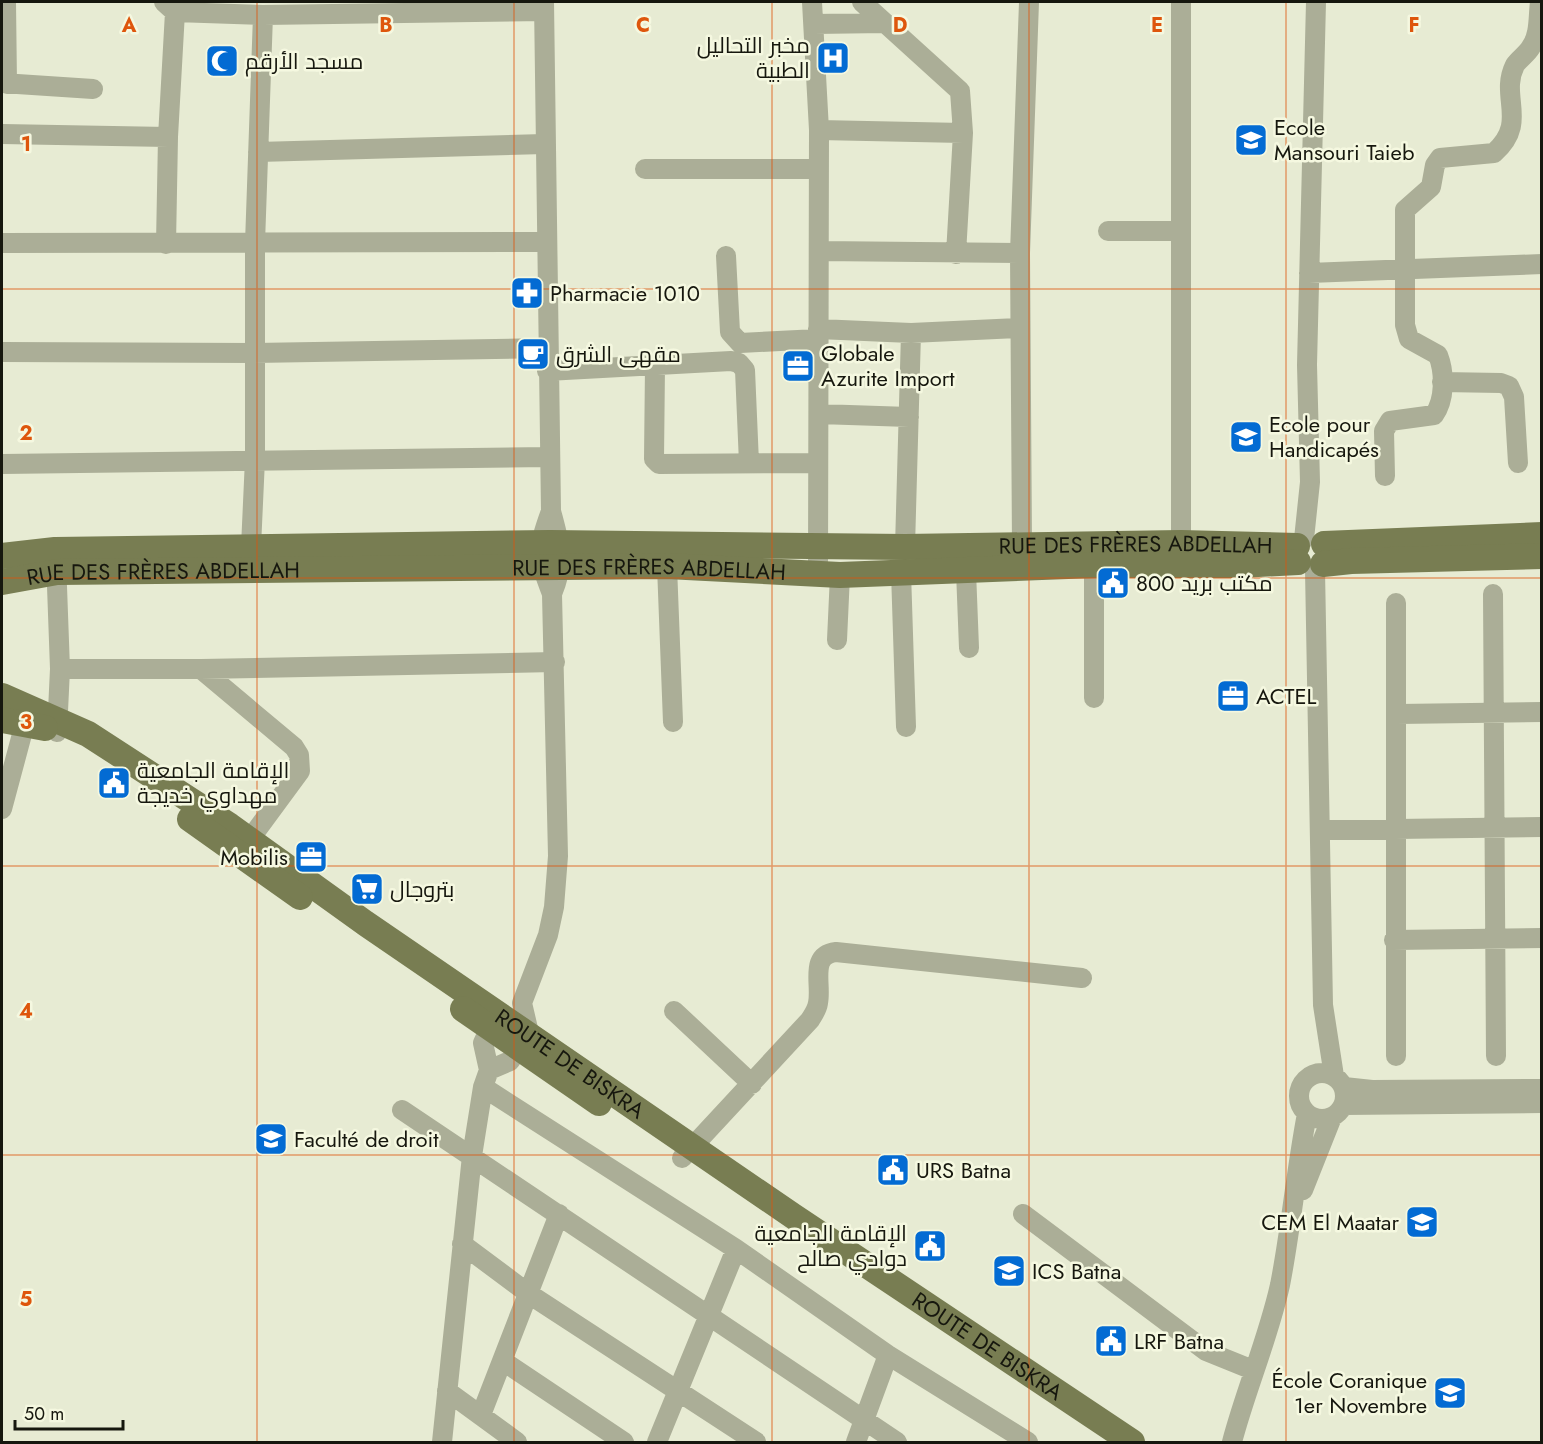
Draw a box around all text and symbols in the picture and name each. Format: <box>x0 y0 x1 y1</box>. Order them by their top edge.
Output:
text: A <box>121 11 137 40</box>
text: B <box>379 11 393 40</box>
text: C <box>636 11 650 40</box>
text: D <box>893 11 907 40</box>
text: E <box>1151 11 1163 40</box>
text: F <box>1408 11 1420 40</box>
place label: مخبر التحاليل الطبية <box>697 29 810 86</box>
hospital icon: مخبر التحاليل الطبية <box>815 40 851 76</box>
mosque icon: مسجد الأرقم <box>204 43 240 79</box>
place label: مسجد الأرقم <box>245 45 363 77</box>
place label: Ecole Mansouri Taieb <box>1274 111 1414 168</box>
school or university icon: Ecole Mansouri Taieb <box>1233 122 1269 158</box>
text: 1 <box>21 130 31 159</box>
pharmacy icon: Pharmacie 1010 <box>509 275 545 311</box>
place label: Pharmacie 1010 <box>550 277 700 309</box>
cafe icon: مقهى الشرق <box>515 336 551 372</box>
place label: Globale Azurite Import <box>821 337 955 394</box>
place label: مقهى الشرق <box>556 338 681 370</box>
office icon: Globale Azurite Import <box>780 348 816 384</box>
place label: Ecole pour Handicapés <box>1269 408 1379 465</box>
text: 2 <box>19 419 33 448</box>
school or university icon: Ecole pour Handicapés <box>1228 419 1264 455</box>
street label: RUE DES FRÈRES ABDELLAH <box>998 527 1273 562</box>
street label: RUE DES FRÈRES ABDELLAH <box>512 550 787 588</box>
street label: RUE DES FRÈRES ABDELLAH <box>24 554 300 593</box>
public building icon: مكتب بريد 800 <box>1095 565 1131 601</box>
place label: مكتب بريد 800 <box>1136 567 1273 599</box>
office icon: ACTEL <box>1215 678 1251 714</box>
place label: ACTEL <box>1256 680 1317 712</box>
text: 3 <box>20 708 32 737</box>
place label: الإقامة الجامعية مهداوي خديجة <box>137 754 289 812</box>
public building icon: الإقامة الجامعية مهداوي خديجة <box>96 765 132 801</box>
office icon: Mobilis <box>293 839 329 875</box>
place label: Mobilis <box>220 841 288 873</box>
supermarket icon: بتروجال <box>349 871 385 907</box>
place label: بتروجال <box>390 873 454 905</box>
text: 4 <box>19 997 33 1026</box>
street label: ROUTE DE BISKRA <box>489 1001 652 1126</box>
school or university icon: Faculté de droit <box>253 1121 289 1157</box>
place label: Faculté de droit <box>294 1123 439 1155</box>
public building icon: URS Batna <box>875 1152 911 1188</box>
place label: URS Batna <box>916 1154 1011 1186</box>
school or university icon: CEM El Maatar <box>1404 1204 1440 1240</box>
place label: CEM El Maatar <box>1261 1206 1399 1238</box>
place label: الإقامة الجامعية دوادي صالح <box>755 1217 907 1275</box>
public building icon: الإقامة الجامعية دوادي صالح <box>912 1228 948 1264</box>
school or university icon: ICS Batna <box>991 1253 1027 1289</box>
place label: ICS Batna <box>1032 1255 1121 1287</box>
street label: ROUTE DE BISKRA <box>906 1284 1070 1408</box>
text: 5 <box>20 1285 33 1314</box>
public building icon: LRF Batna <box>1093 1323 1129 1359</box>
place label: LRF Batna <box>1134 1325 1224 1357</box>
place label: École Coranique 1er Novembre <box>1271 1364 1427 1421</box>
school or university icon: École Coranique 1er Novembre <box>1432 1375 1468 1411</box>
scale bar <box>15 1393 123 1431</box>
text: 50 m <box>24 1401 64 1427</box>

